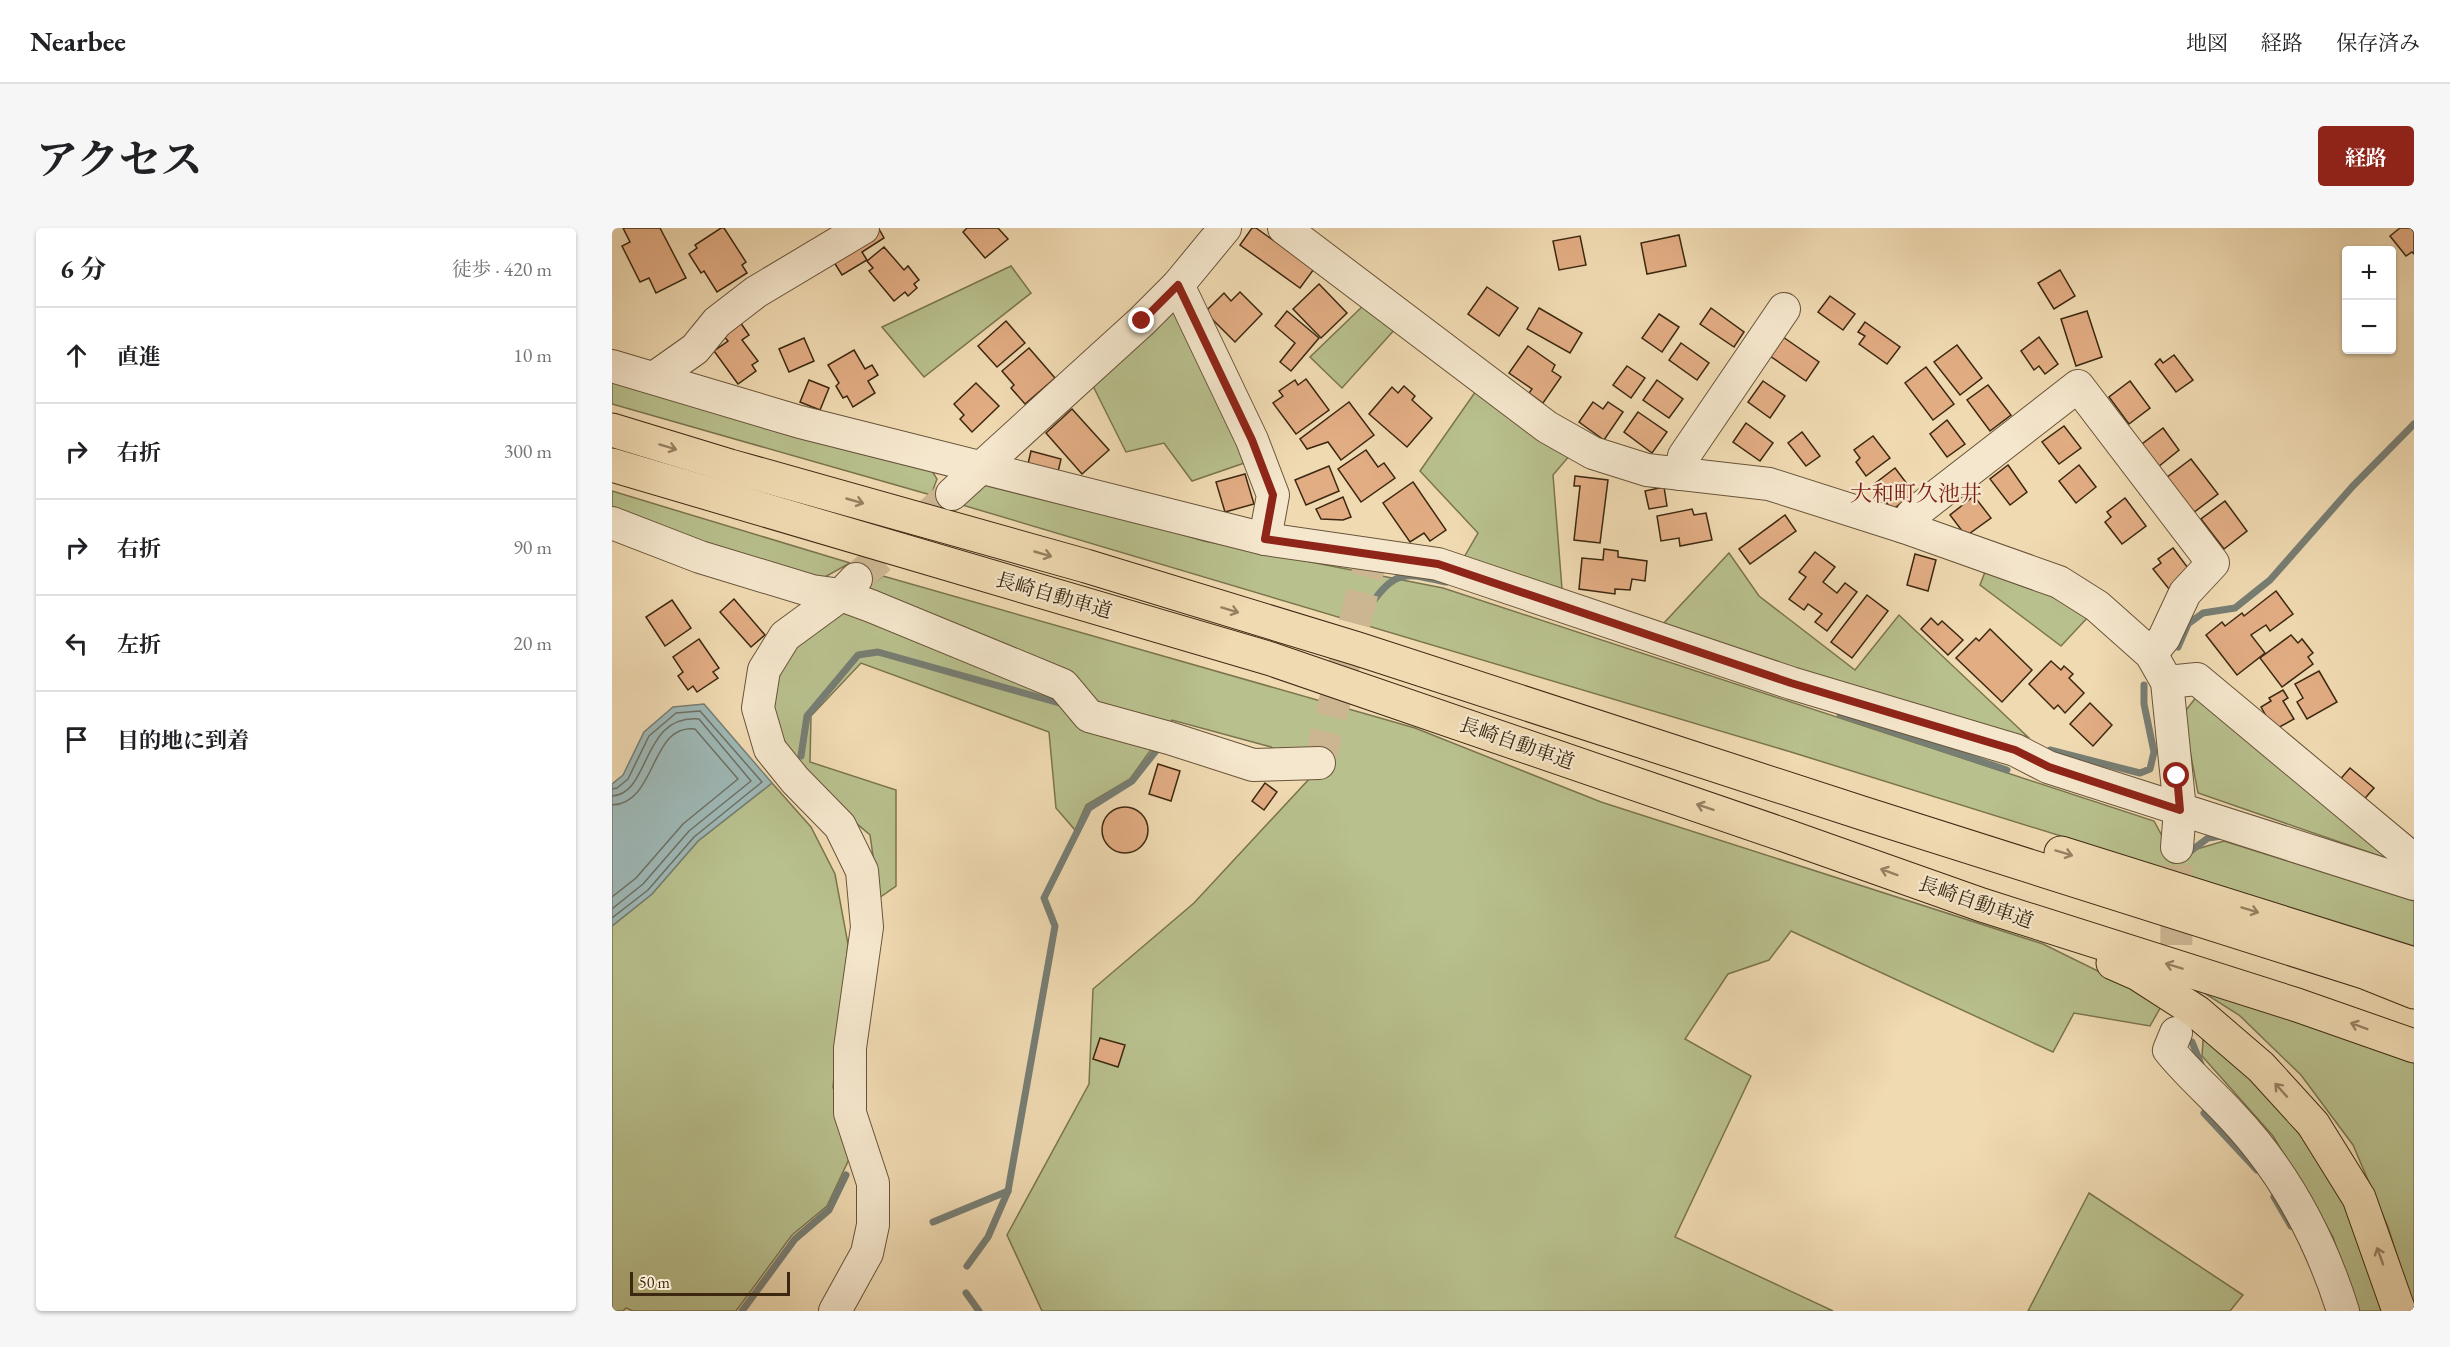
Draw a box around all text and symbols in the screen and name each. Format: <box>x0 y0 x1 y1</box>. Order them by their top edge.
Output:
text: Nearbee <box>30 23 126 59</box>
text: 地図 <box>2186 29 2228 56</box>
text: 経路 <box>2261 29 2303 56</box>
text: 保存済み <box>2336 29 2420 56</box>
button: 経路 <box>2318 126 2414 186</box>
text: アクセス <box>36 132 203 187</box>
map controls <box>2342 246 2396 354</box>
button: + <box>2342 246 2396 300</box>
text: 6 分 <box>60 252 106 286</box>
text: 徒歩 · 420 m <box>452 256 552 282</box>
button: − <box>2342 300 2396 354</box>
route end <box>1128 307 1154 333</box>
icon: ahead <box>60 339 93 372</box>
text: 直進 <box>117 342 161 371</box>
text: 10 m <box>513 342 552 368</box>
icon: right <box>60 435 93 468</box>
text: 右折 <box>117 438 161 467</box>
text: 300 m <box>504 438 552 464</box>
one-way arrow <box>658 442 677 453</box>
district label: 大和町久池井 <box>1850 479 1982 508</box>
one-way arrow <box>845 496 864 507</box>
icon: right <box>60 531 93 564</box>
text: 右折 <box>117 534 161 563</box>
text: 90 m <box>513 534 552 560</box>
one-way arrow <box>1033 549 1052 560</box>
street label: 長崎自動車道 <box>993 566 1115 624</box>
one-way arrow <box>1220 605 1239 616</box>
icon: left <box>60 627 93 660</box>
text: 左折 <box>117 630 161 659</box>
text: 20 m <box>513 630 552 656</box>
street label: 長崎自動車道 <box>1456 711 1578 775</box>
icon: arrive <box>60 723 93 756</box>
text: 目的地に到着 <box>117 726 249 755</box>
route start <box>2163 762 2189 788</box>
one-way arrow <box>1696 801 1715 812</box>
one-way arrow <box>2054 848 2073 859</box>
one-way arrow <box>1880 865 1899 876</box>
street label: 長崎自動車道 <box>1915 870 2037 934</box>
one-way arrow <box>2240 906 2259 917</box>
one-way arrow <box>2165 960 2184 971</box>
one-way arrow <box>2350 1020 2369 1031</box>
one-way arrow <box>2274 1083 2288 1098</box>
one-way arrow <box>2374 1247 2385 1266</box>
scale bar <box>630 1269 790 1296</box>
text: 50 m <box>639 1272 670 1293</box>

